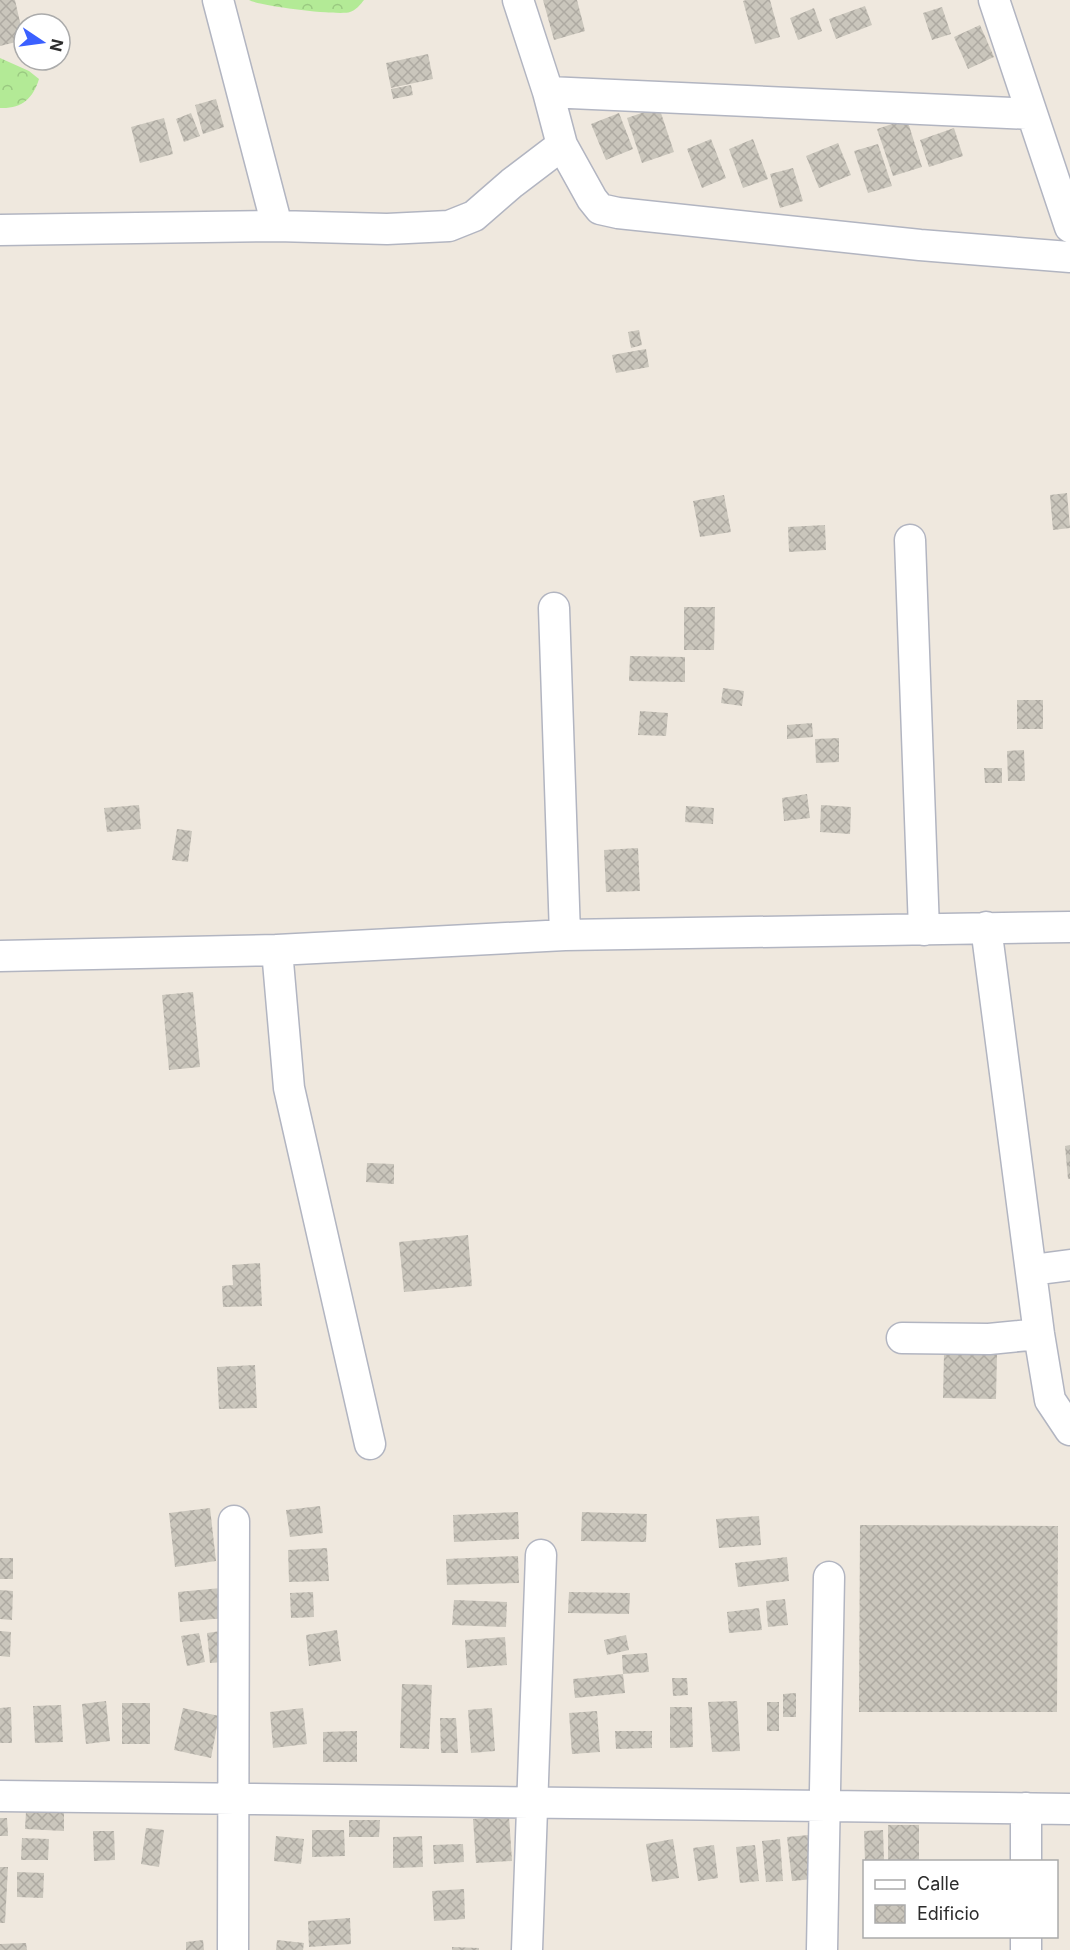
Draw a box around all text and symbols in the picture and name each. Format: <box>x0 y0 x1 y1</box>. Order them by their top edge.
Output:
north arrow <box>12 12 72 72</box>
text: N <box>45 37 68 54</box>
legend <box>863 1860 1058 1938</box>
text: Calle <box>917 1873 959 1894</box>
text: Edificio <box>917 1903 980 1924</box>

